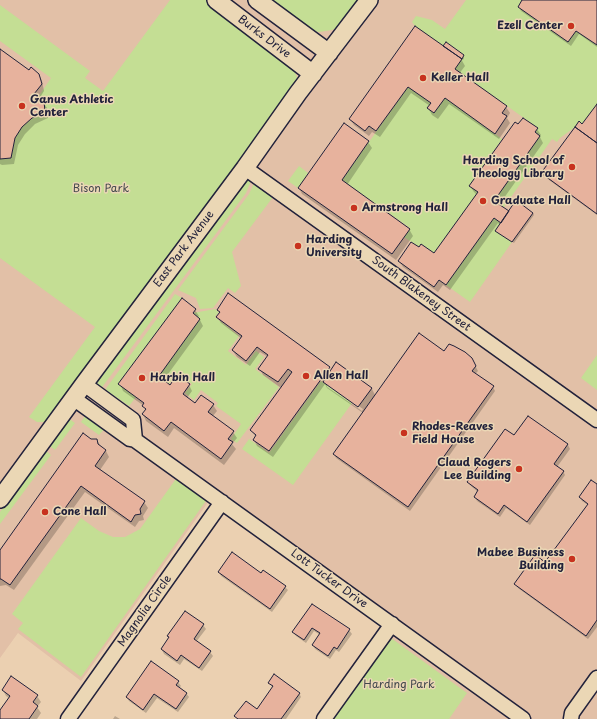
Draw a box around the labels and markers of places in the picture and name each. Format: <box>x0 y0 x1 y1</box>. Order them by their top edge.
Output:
place label: Ezell Center <box>497 19 563 33</box>
marker: Ezell Center <box>566 21 576 31</box>
place label: Keller Hall <box>431 71 489 85</box>
marker: Keller Hall <box>418 73 428 83</box>
place label: Ganus Athletic Center <box>30 93 113 119</box>
marker: Ganus Athletic Center <box>17 101 27 111</box>
place label: Harding School of Theology Library <box>463 154 564 180</box>
marker: Harding School of Theology Library <box>567 162 577 172</box>
place label: Graduate Hall <box>491 194 571 208</box>
marker: Graduate Hall <box>478 196 488 206</box>
place label: Armstrong Hall <box>362 201 448 215</box>
marker: Armstrong Hall <box>349 203 359 213</box>
place label: Harding University <box>306 233 362 259</box>
marker: Harding University <box>293 241 303 251</box>
place label: Allen Hall <box>314 369 368 383</box>
place label: Harbin Hall <box>150 371 215 385</box>
marker: Allen Hall <box>301 371 311 381</box>
marker: Harbin Hall <box>137 373 147 383</box>
place label: Rhodes-Reaves Field House <box>412 420 493 446</box>
marker: Rhodes-Reaves Field House <box>399 428 409 438</box>
place label: Claud Rogers Lee Building <box>437 456 511 482</box>
marker: Claud Rogers Lee Building <box>514 464 524 474</box>
place label: Cone Hall <box>53 505 106 519</box>
marker: Cone Hall <box>40 507 50 517</box>
place label: Mabee Business Building <box>477 546 564 572</box>
marker: Mabee Business Building <box>567 554 577 564</box>

